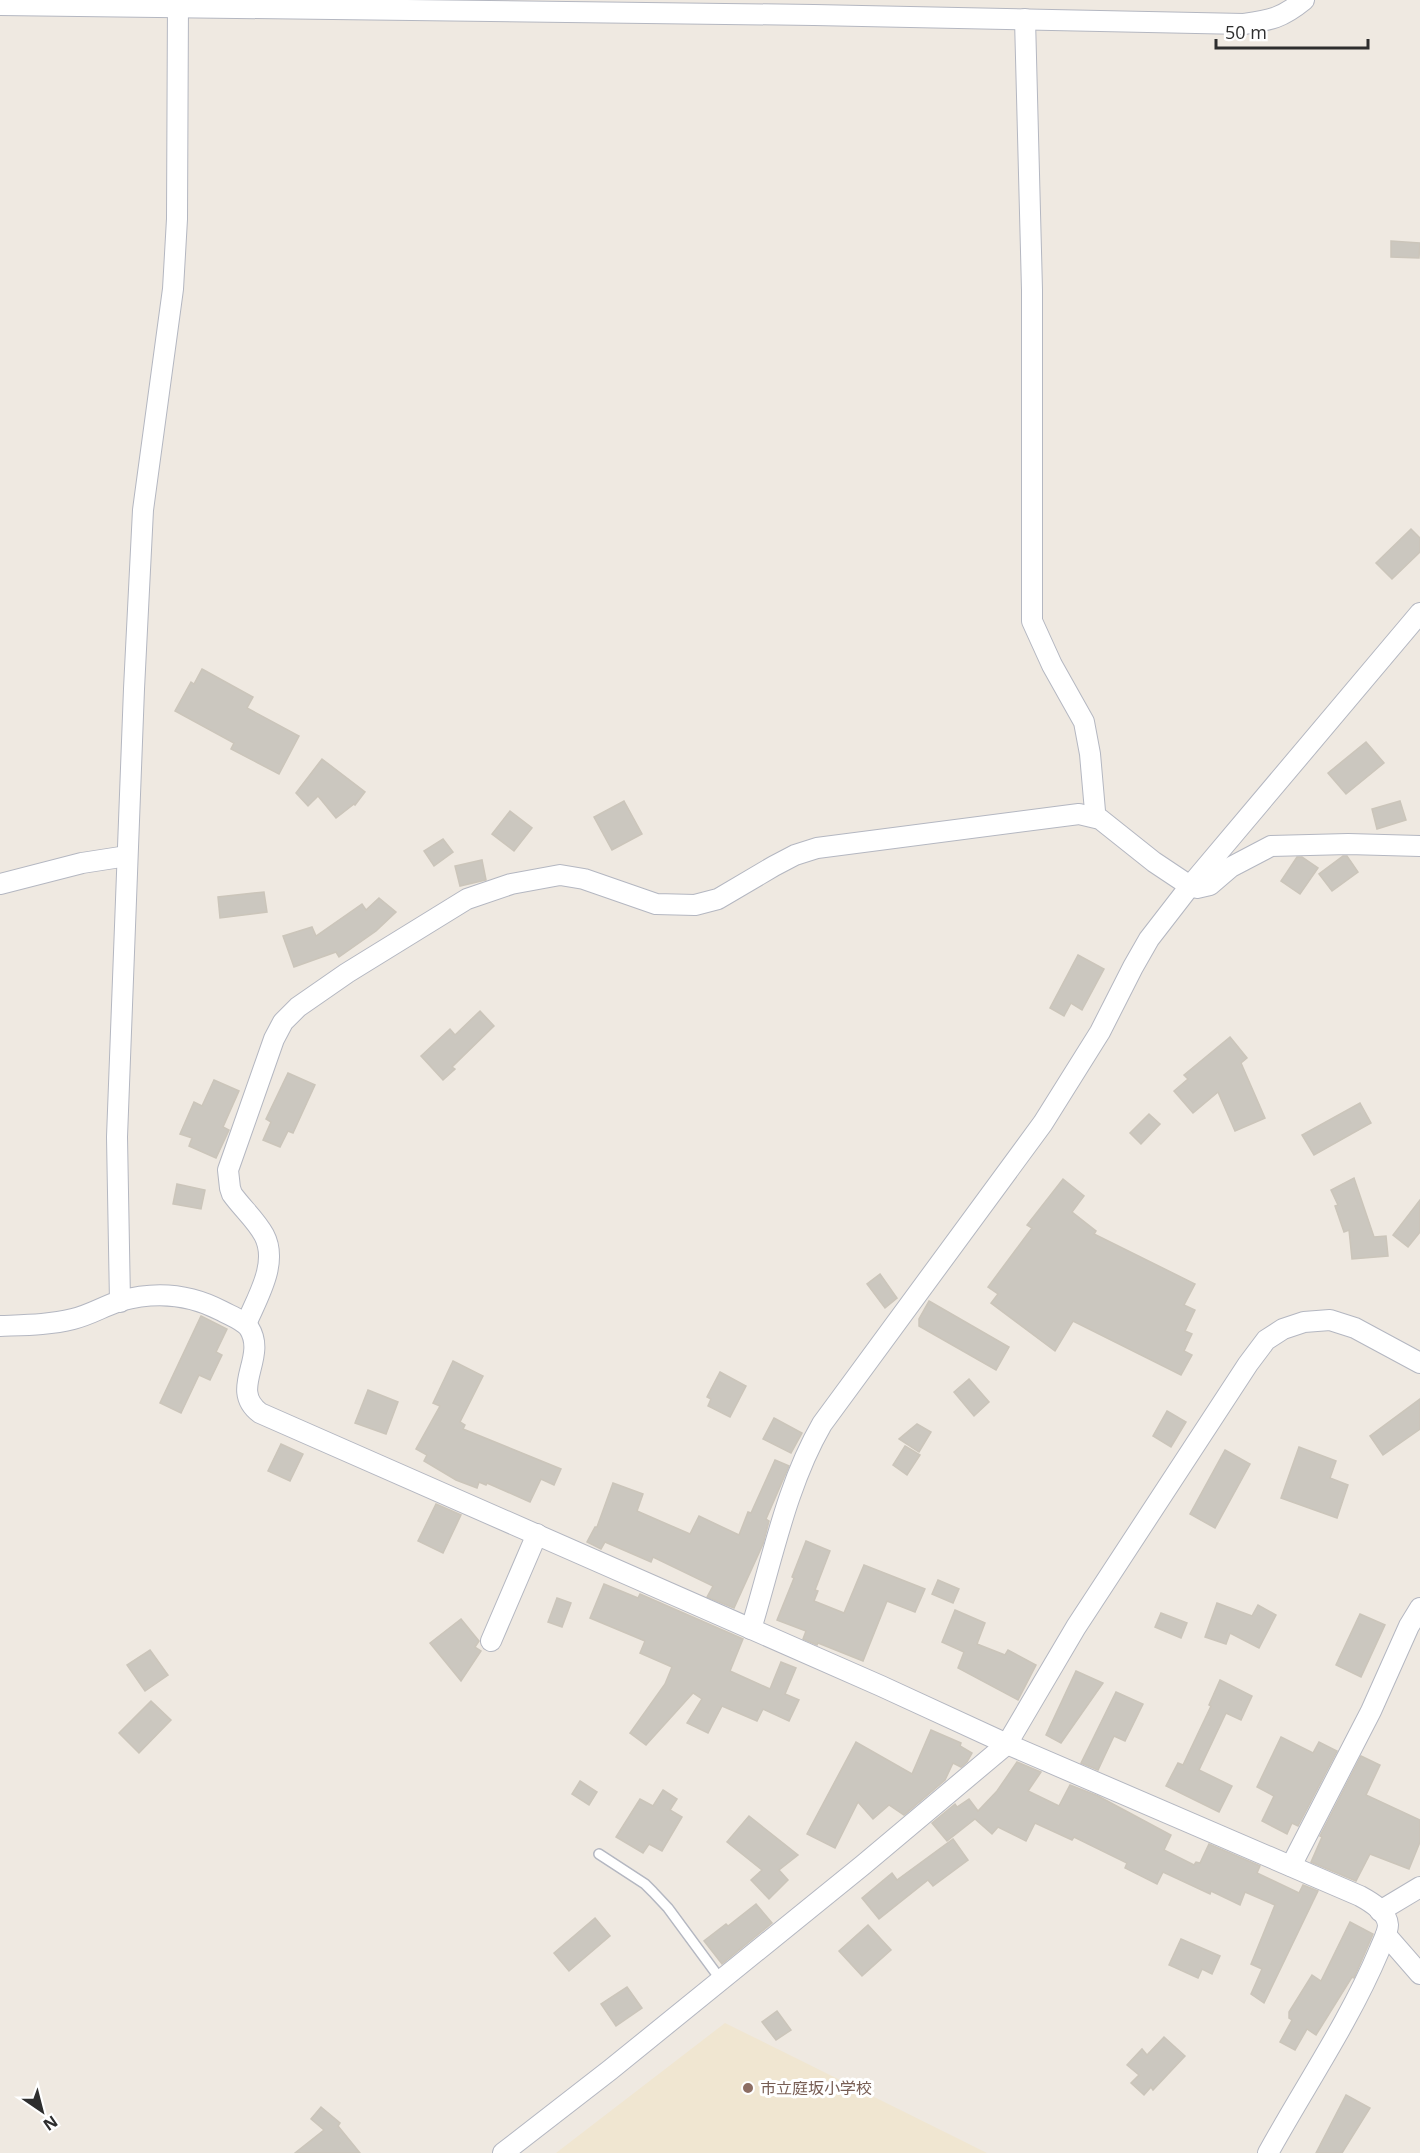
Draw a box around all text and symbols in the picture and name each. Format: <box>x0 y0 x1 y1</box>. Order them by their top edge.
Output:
scale bar <box>1216 12 1368 50</box>
text: 50 m <box>1225 20 1267 44</box>
place label: 市立庭坂小学校 <box>760 2077 872 2099</box>
north arrow <box>12 2081 72 2141</box>
marker: 市立庭坂小学校 <box>741 2081 755 2095</box>
text: N <box>39 2111 62 2136</box>

